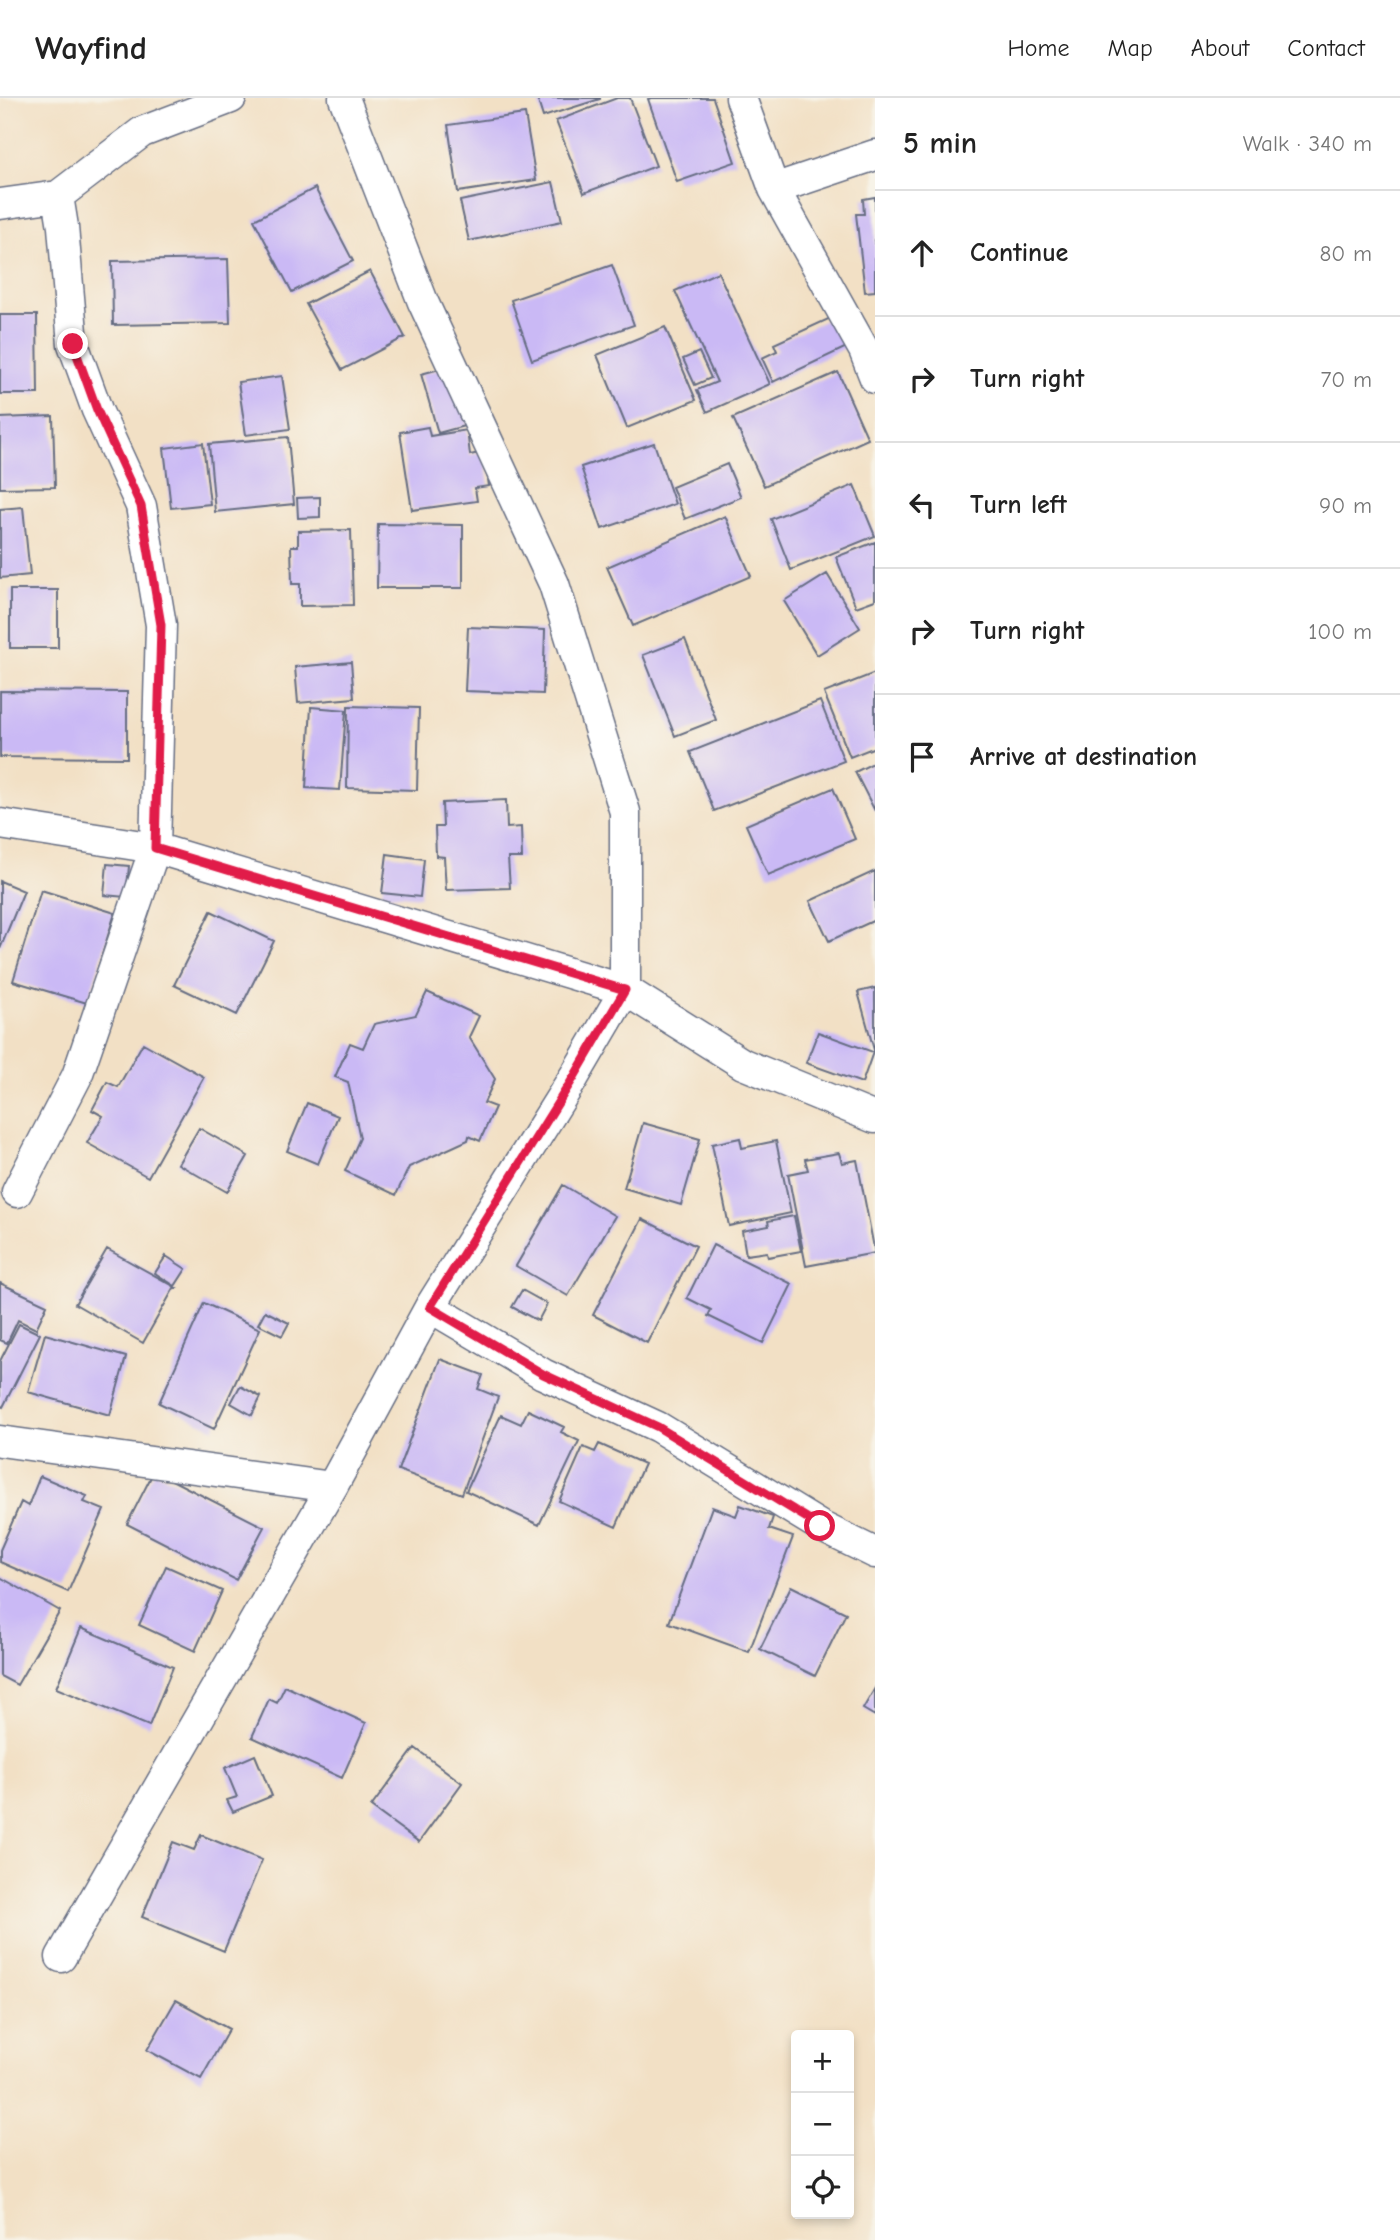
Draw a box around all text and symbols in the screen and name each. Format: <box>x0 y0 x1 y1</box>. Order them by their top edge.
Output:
text: Wayfind <box>35 29 147 67</box>
text: Home <box>1008 34 1069 62</box>
text: Map <box>1107 34 1153 62</box>
text: About <box>1191 34 1249 62</box>
text: Contact <box>1287 34 1365 62</box>
text: 5 min <box>903 126 977 161</box>
text: Walk · 340 m <box>1243 130 1372 157</box>
icon: ahead <box>903 234 941 272</box>
text: Continue <box>970 238 1068 268</box>
text: 80 m <box>1319 240 1372 267</box>
route end <box>57 328 88 359</box>
icon: right <box>903 360 941 398</box>
text: Turn right <box>970 364 1084 394</box>
text: 70 m <box>1320 366 1372 393</box>
icon: left <box>903 486 941 524</box>
text: Turn left <box>970 490 1067 520</box>
text: 90 m <box>1319 492 1372 519</box>
icon: right <box>903 612 941 650</box>
text: Turn right <box>970 616 1084 646</box>
text: 100 m <box>1308 618 1372 645</box>
icon: arrive <box>903 738 941 776</box>
text: Arrive at destination <box>970 742 1197 772</box>
route start <box>804 1510 835 1541</box>
map controls <box>791 2030 854 2219</box>
button: + <box>791 2030 854 2093</box>
button: − <box>791 2093 854 2156</box>
button: locate <box>791 2156 854 2219</box>

